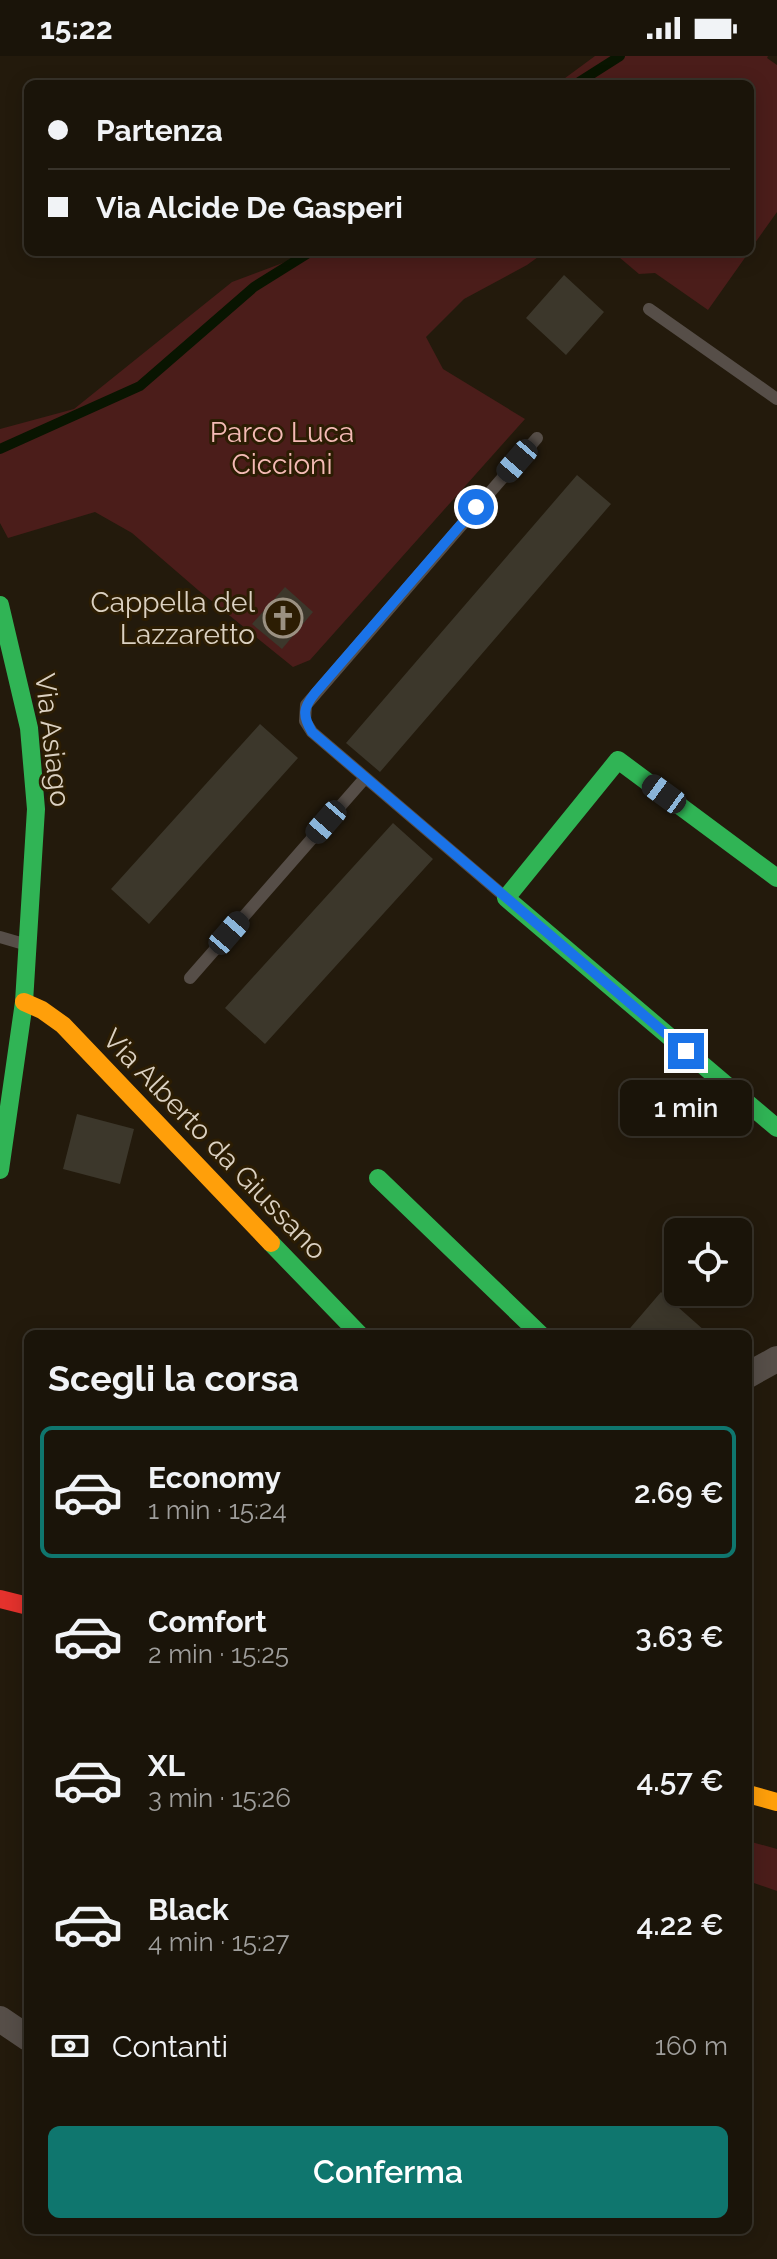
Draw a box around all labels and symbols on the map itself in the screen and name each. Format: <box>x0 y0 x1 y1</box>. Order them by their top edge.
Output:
park label: Parco Luca Ciccioni <box>210 416 354 481</box>
car <box>492 435 542 487</box>
route start <box>458 489 494 525</box>
place label: Cappella del Lazzaretto <box>90 586 255 651</box>
church icon: Cappella del Lazzaretto <box>262 597 304 639</box>
street label: Via Asiago <box>28 671 77 809</box>
car <box>638 770 690 818</box>
car <box>301 796 351 848</box>
car <box>204 907 254 959</box>
street label: Via Alberto da Giussano <box>96 1022 333 1266</box>
route end <box>668 1033 704 1069</box>
callout: 1 min <box>620 1079 752 1135</box>

